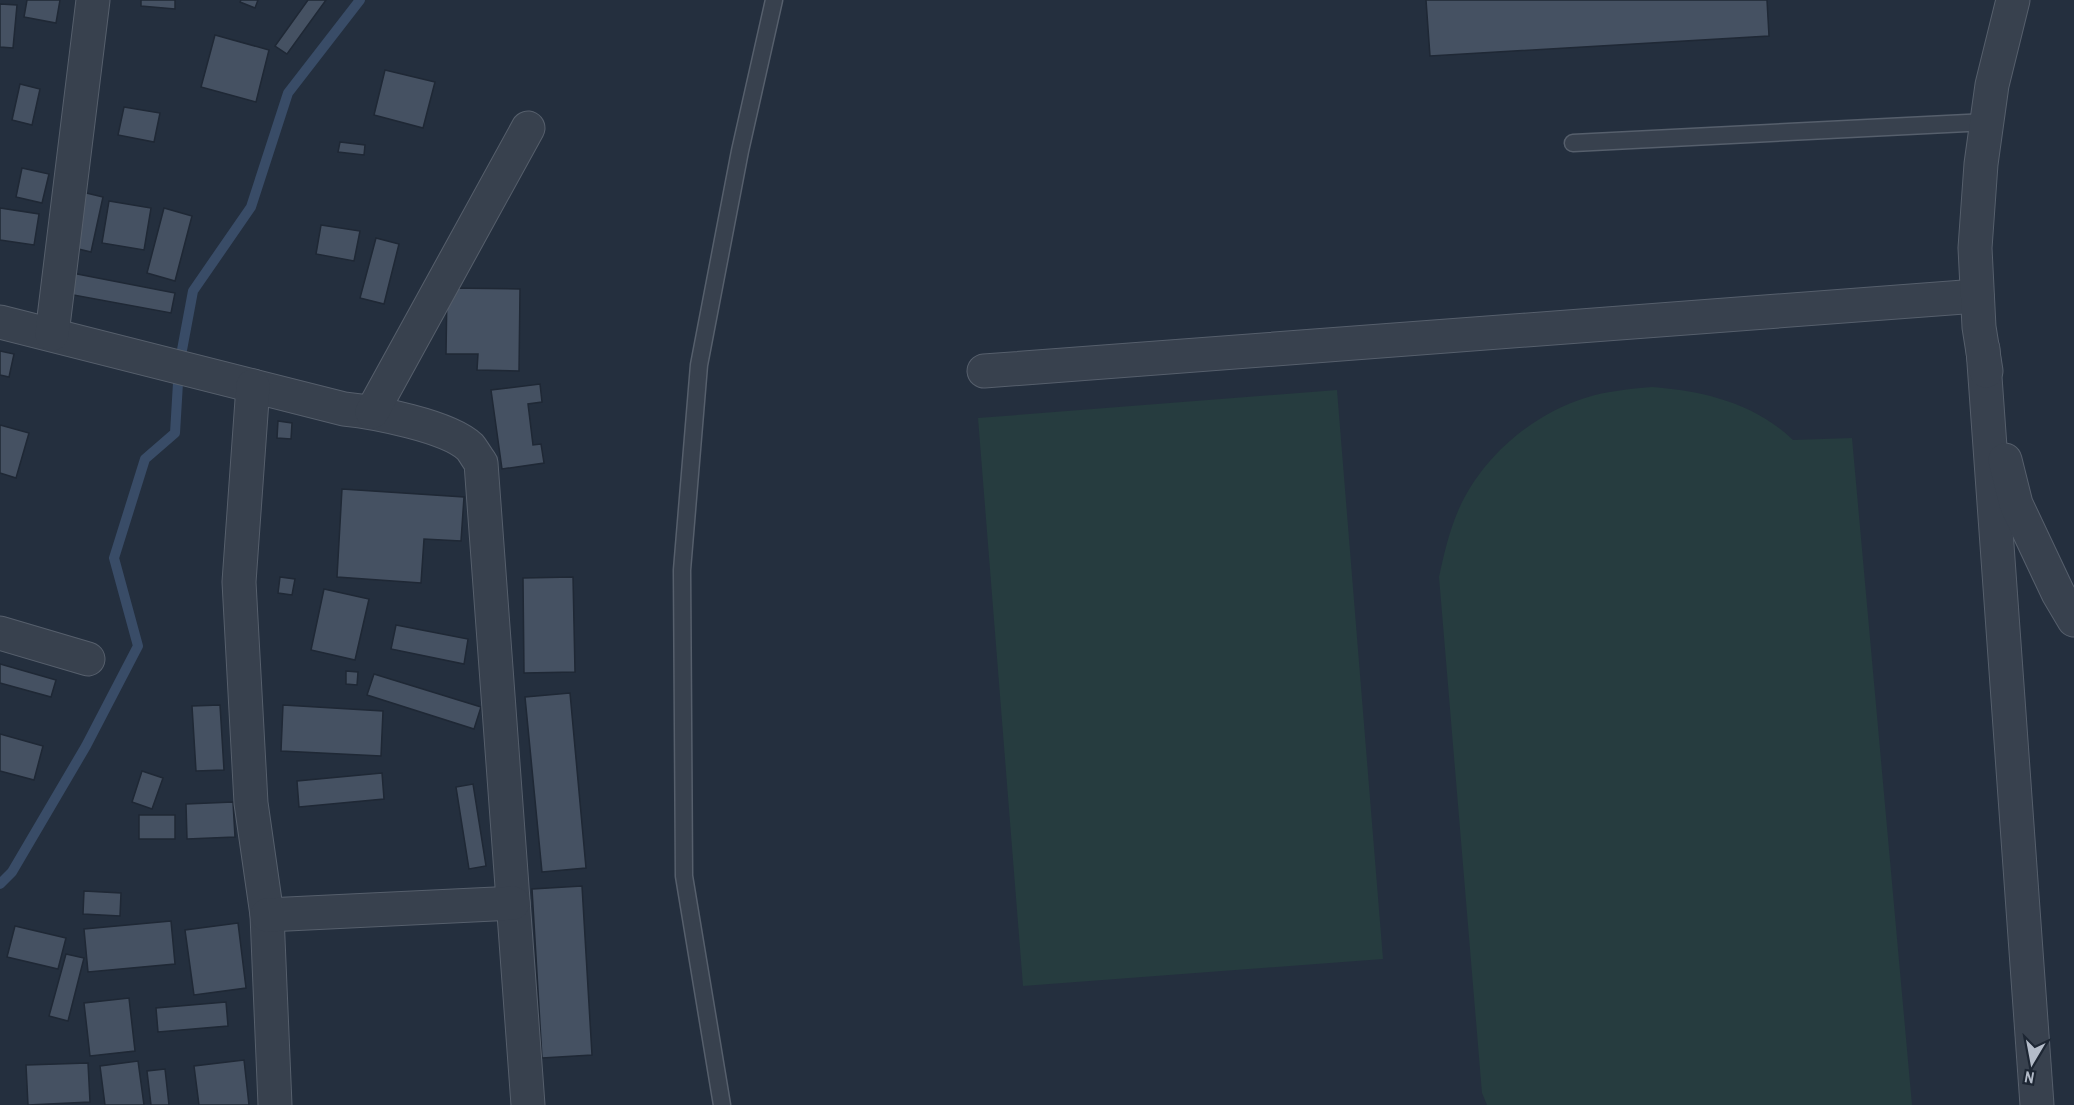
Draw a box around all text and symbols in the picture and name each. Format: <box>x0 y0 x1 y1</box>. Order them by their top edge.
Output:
north arrow <box>2002 1033 2062 1093</box>
text: N <box>2023 1066 2036 1089</box>

